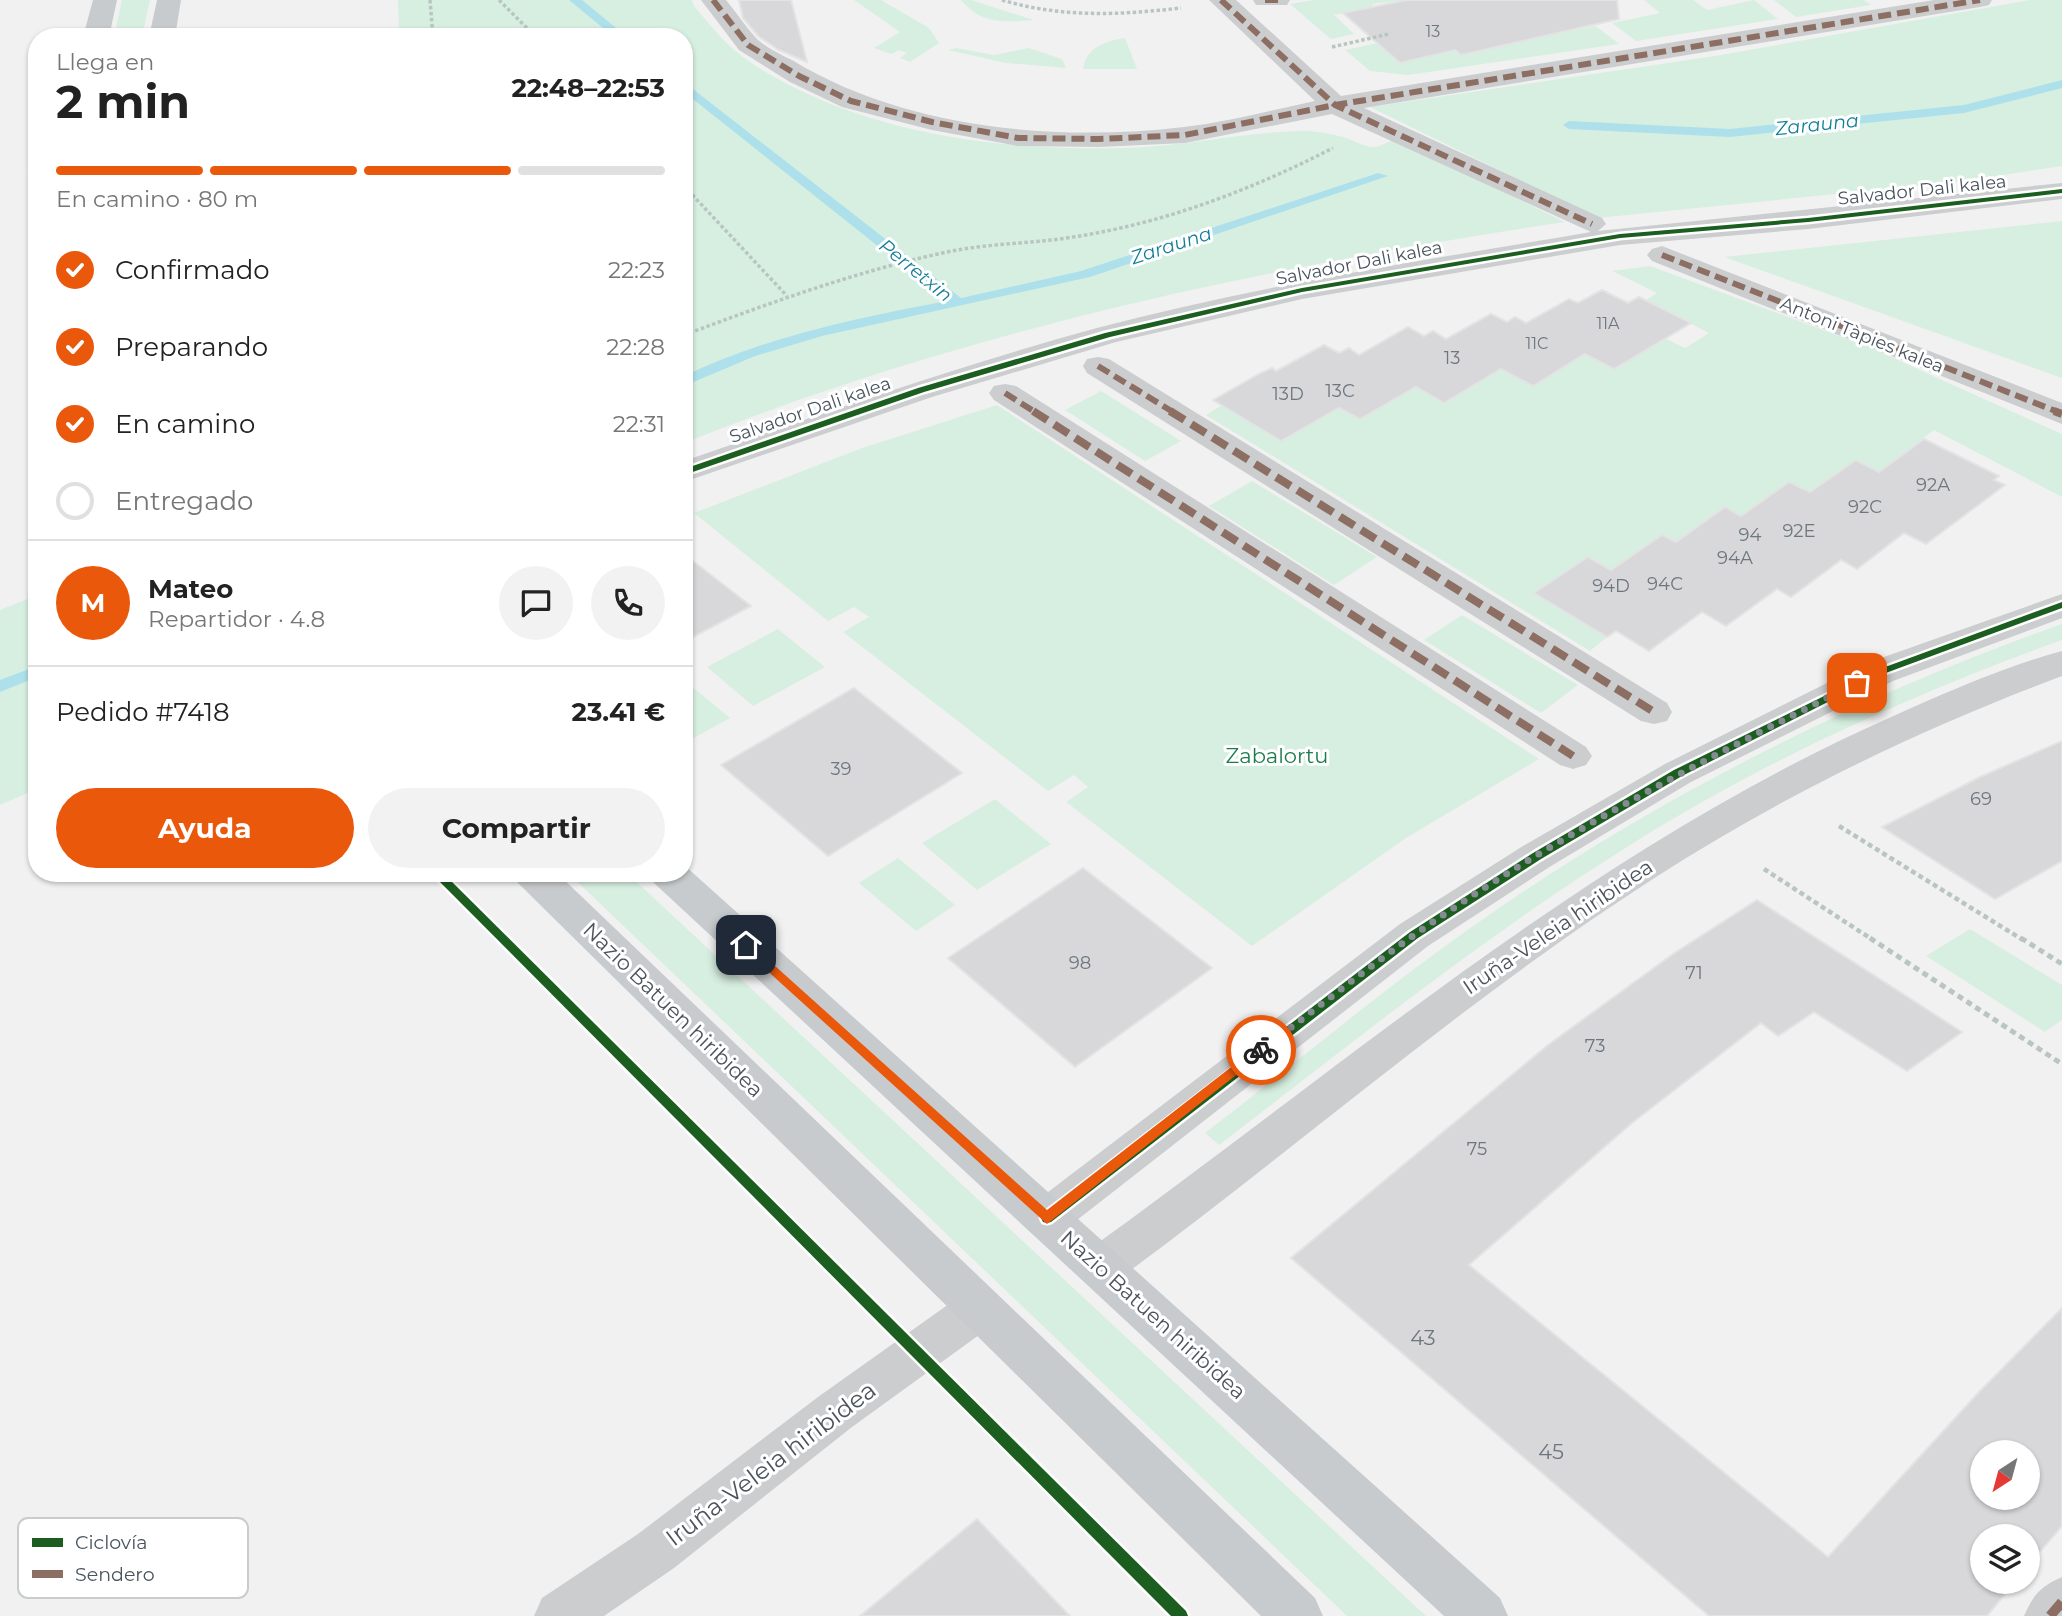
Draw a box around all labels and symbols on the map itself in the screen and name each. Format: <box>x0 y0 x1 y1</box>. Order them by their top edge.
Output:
house number: 13 <box>1426 22 1440 41</box>
water label: Zarauna <box>1773 109 1860 140</box>
street label: Salvador Dali kalea <box>1837 170 2007 210</box>
water label: Zarauna <box>1127 222 1215 270</box>
water label: Perretxin <box>875 234 957 307</box>
street label: Salvador Dali kalea <box>1274 236 1444 290</box>
street label: Antoni Tàpies kalea <box>1777 292 1947 378</box>
house number: 11A <box>1596 314 1620 333</box>
house number: 11C <box>1526 334 1548 353</box>
house number: 13 <box>1444 347 1460 369</box>
street label: Salvador Dali kalea <box>726 372 894 448</box>
house number: 13C <box>1325 380 1355 402</box>
house number: 13D <box>1272 383 1304 405</box>
house number: 92A <box>1916 474 1950 496</box>
house number: 92C <box>1848 496 1882 518</box>
house number: 92E <box>1782 520 1816 542</box>
house number: 94 <box>1739 524 1762 546</box>
house number: 94A <box>1717 547 1753 569</box>
house number: 94C <box>1647 573 1683 595</box>
house number: 94D <box>1592 575 1630 597</box>
pin <box>1827 653 1887 713</box>
park label: Zabalortu <box>1226 743 1328 768</box>
house number: 39 <box>830 758 852 780</box>
house number: 69 <box>1970 788 1992 810</box>
street label: Iruña-Veleia hiribidea <box>1458 854 1657 999</box>
pin <box>716 915 776 975</box>
street label: Nazio Batuen hiribidea <box>578 917 768 1102</box>
house number: 98 <box>1069 952 1091 974</box>
house number: 71 <box>1685 962 1703 984</box>
courier <box>1226 1015 1296 1085</box>
house number: 73 <box>1585 1035 1605 1057</box>
house number: 75 <box>1467 1138 1487 1160</box>
street label: Nazio Batuen hiribidea <box>1056 1225 1251 1404</box>
house number: 43 <box>1410 1325 1436 1350</box>
street label: Iruña-Veleia hiribidea <box>660 1375 882 1552</box>
house number: 45 <box>1538 1439 1564 1464</box>
north arrow <box>1970 1440 2040 1510</box>
legend <box>18 1518 248 1598</box>
text: Ciclovía <box>75 1531 148 1554</box>
text: Sendero <box>75 1563 155 1586</box>

